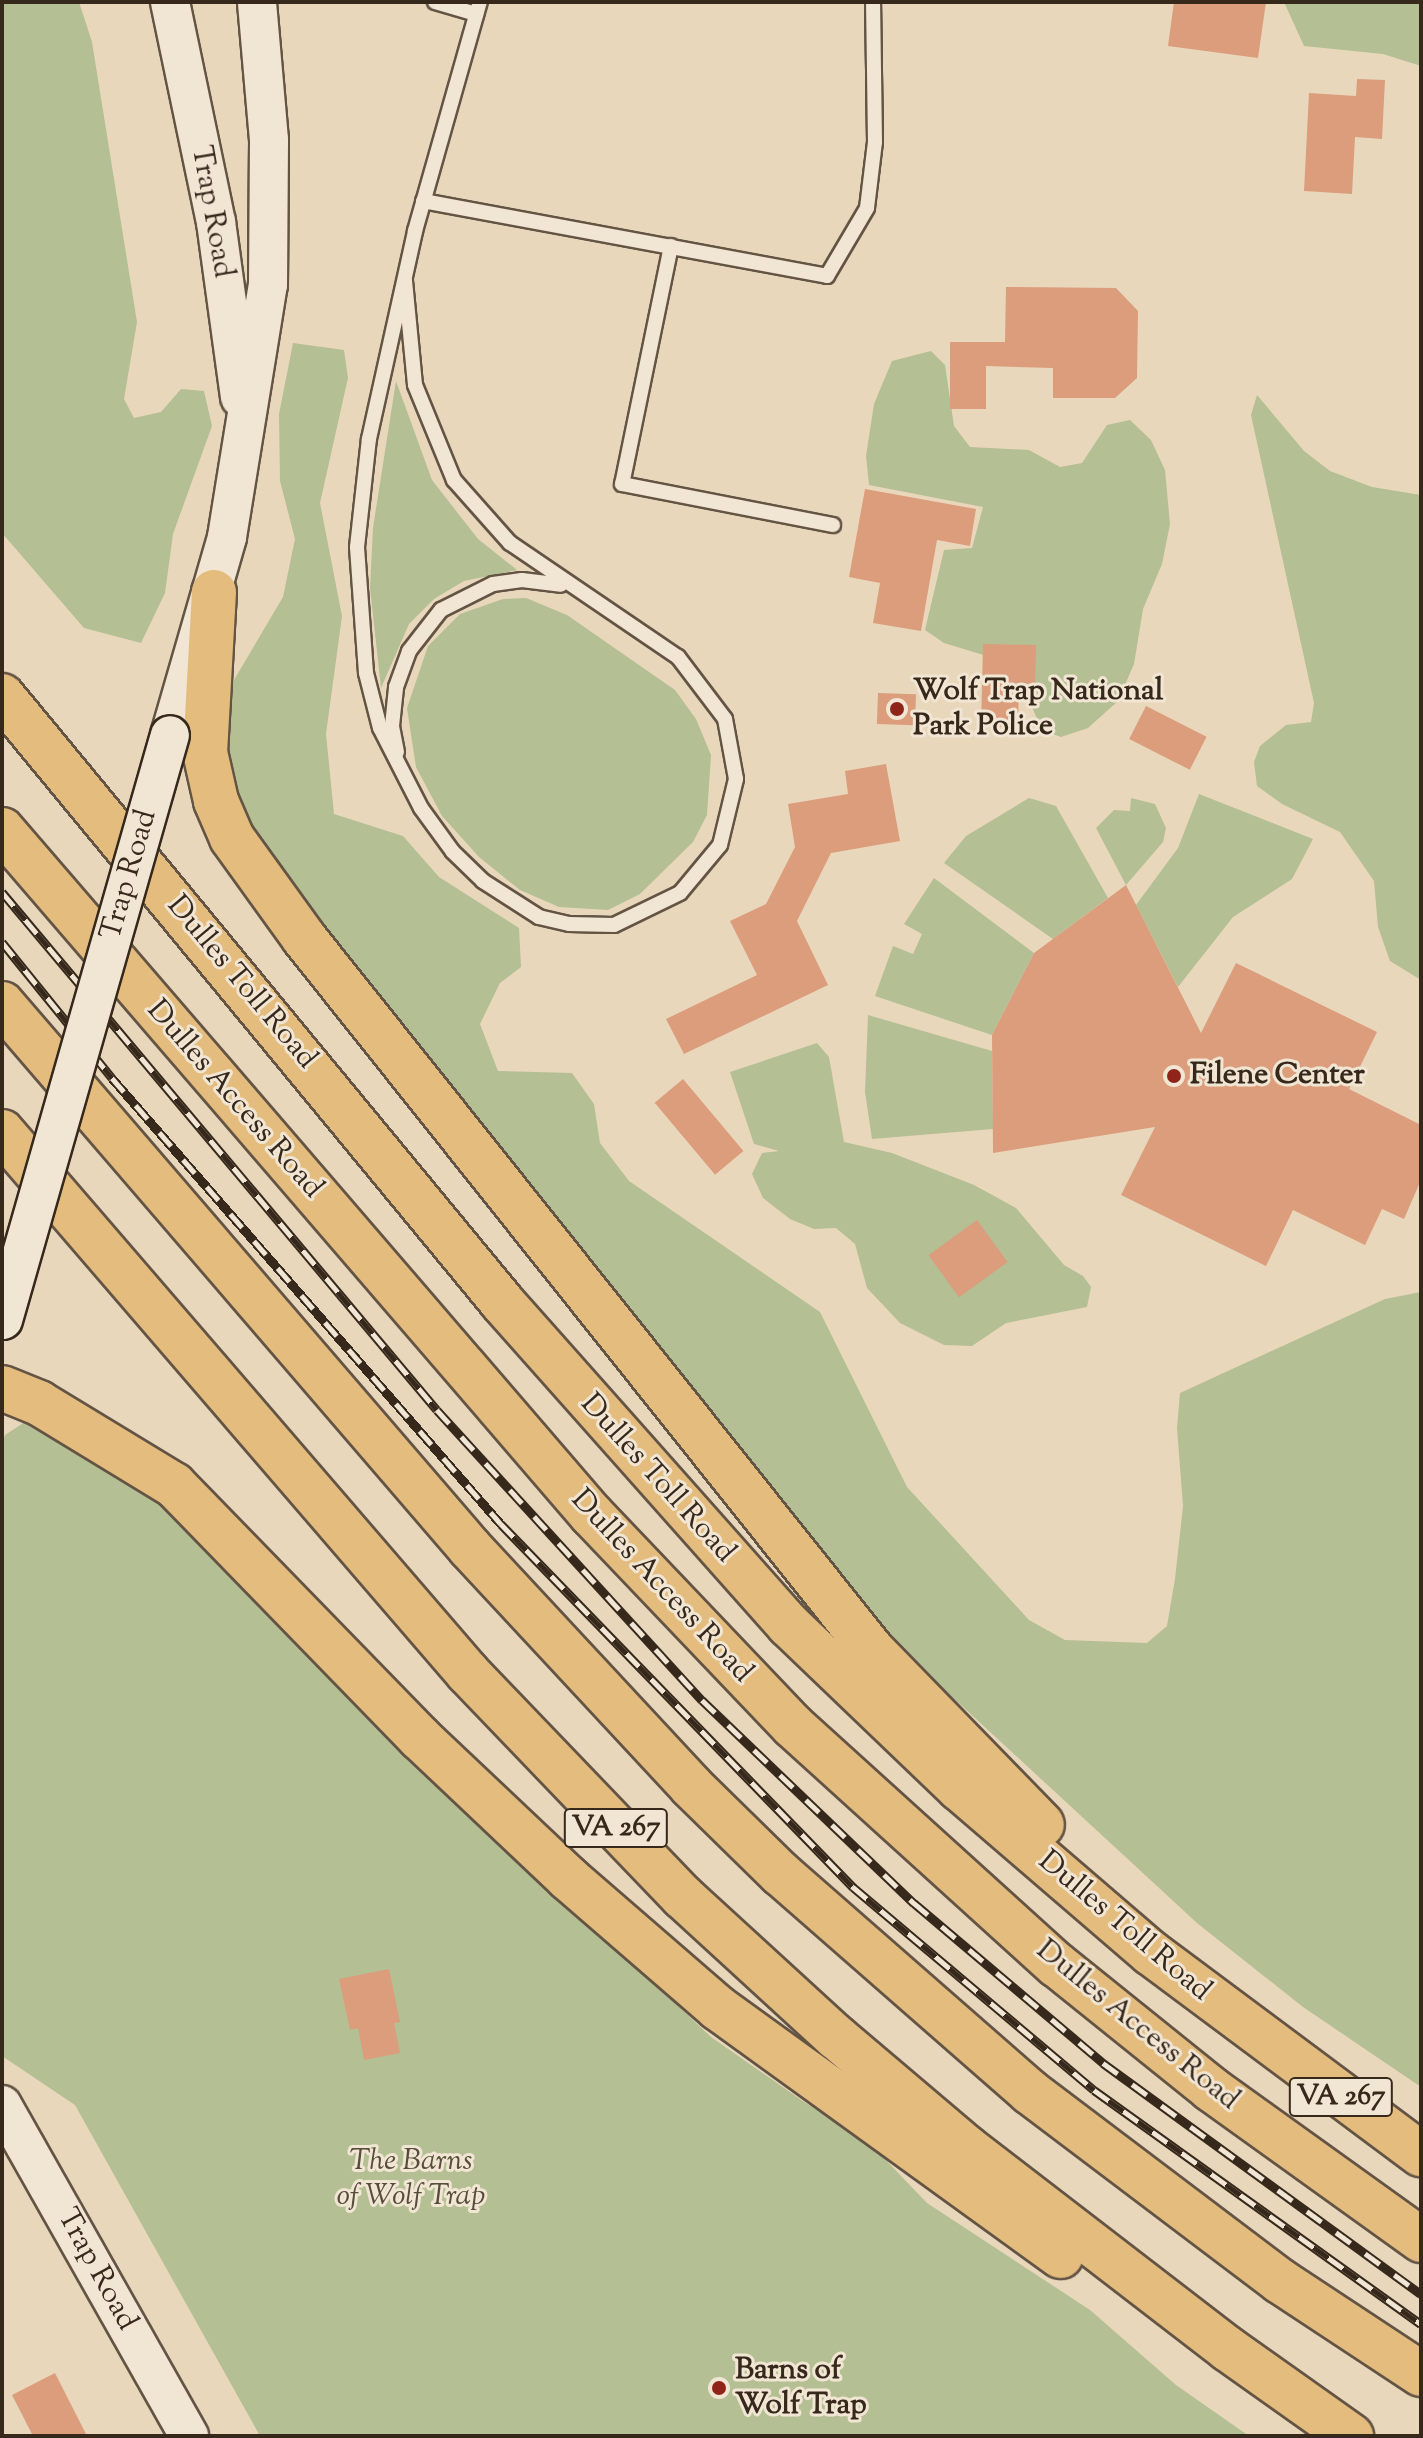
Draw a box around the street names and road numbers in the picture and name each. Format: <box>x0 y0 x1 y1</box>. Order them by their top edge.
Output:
street label: Trap Road <box>182 143 240 281</box>
street label: Trap Road <box>94 806 166 944</box>
street label: Dulles Toll Road <box>158 889 324 1077</box>
street label: Dulles Access Road <box>138 993 330 1207</box>
street label: Dulles Toll Road <box>572 1387 742 1571</box>
street label: Dulles Access Road <box>562 1483 760 1691</box>
road number: VA 267 <box>562 1804 670 1852</box>
street label: Dulles Toll Road <box>1030 1844 1218 2010</box>
street label: Dulles Access Road <box>1028 1933 1246 2119</box>
road number: VA 267 <box>1287 2073 1395 2121</box>
street label: Trap Road <box>48 2203 144 2337</box>

